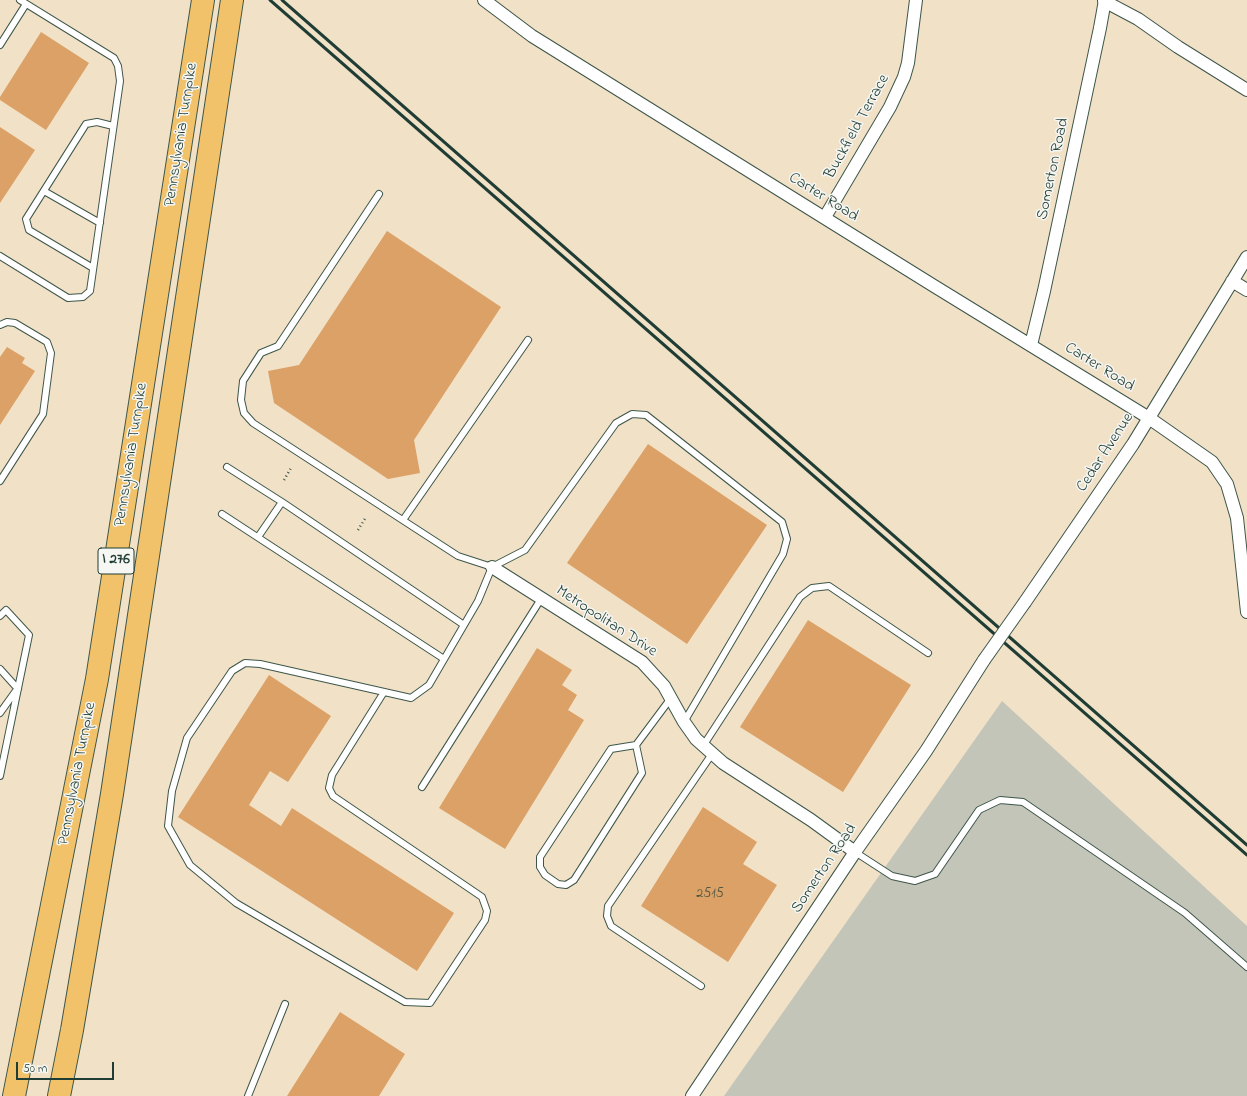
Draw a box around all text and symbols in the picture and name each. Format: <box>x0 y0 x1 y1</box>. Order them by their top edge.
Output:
street label: Pennsylvania Turnpike <box>161 62 203 208</box>
street label: Buckfield Terrace <box>821 71 895 183</box>
street label: Somerton Road <box>1034 116 1074 222</box>
street label: Carter Road <box>785 169 861 227</box>
street label: Carter Road <box>1061 339 1137 397</box>
street label: Pennsylvania Turnpike <box>111 382 153 528</box>
street label: Cedar Avenue <box>1073 410 1139 496</box>
road number: I 276 <box>98 548 134 574</box>
street label: Metropolitan Drive <box>552 582 660 662</box>
street label: Pennsylvania Turnpike <box>55 701 101 847</box>
street label: Somerton Road <box>788 821 862 917</box>
house number: 2515 <box>696 887 724 903</box>
scale bar <box>18 1054 116 1080</box>
text: 50 m <box>23 1060 47 1078</box>

